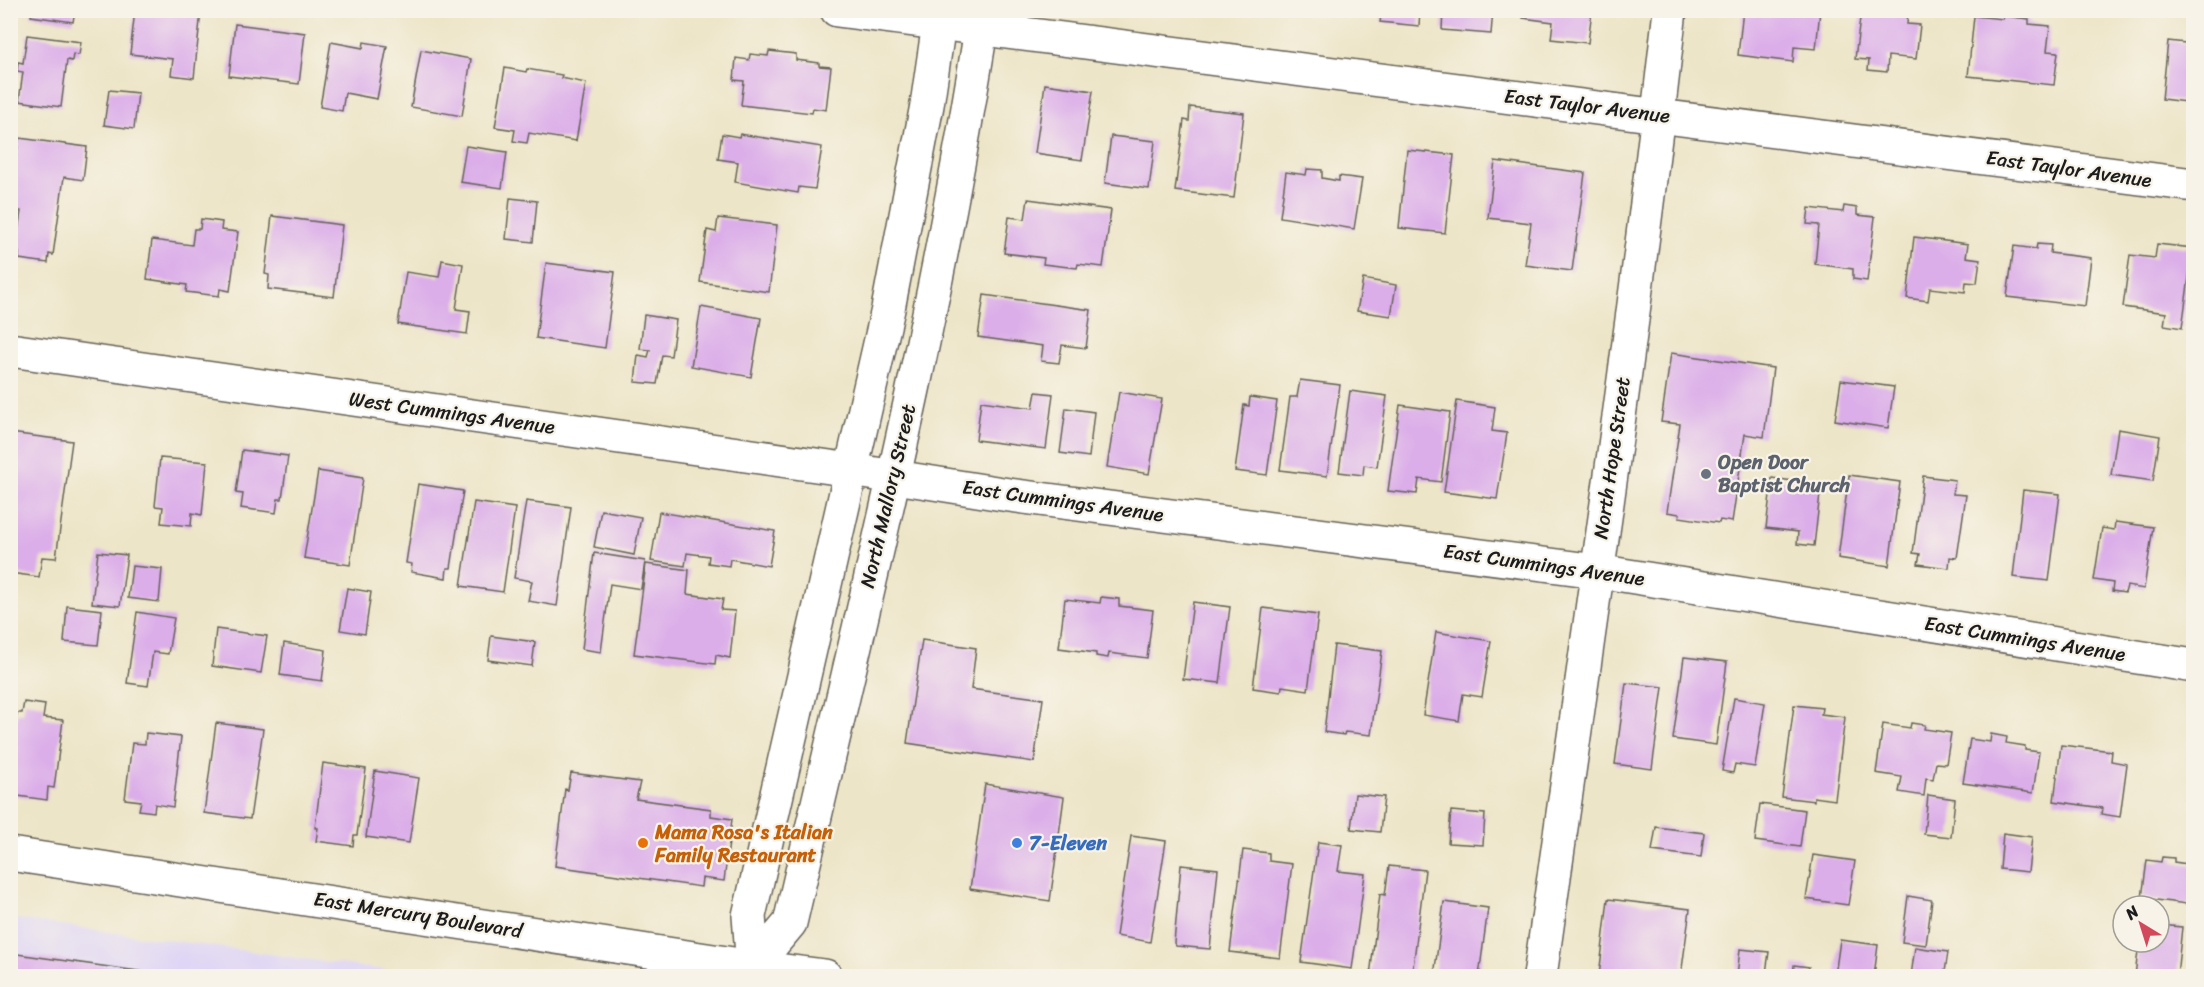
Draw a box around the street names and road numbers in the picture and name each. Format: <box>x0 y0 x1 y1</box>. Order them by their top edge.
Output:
street label: East Taylor Avenue <box>1502 78 1672 134</box>
street label: East Taylor Avenue <box>1984 140 2154 198</box>
street label: North Hope Street <box>1583 374 1641 541</box>
street label: West Cummings Avenue <box>347 381 558 445</box>
street label: North Mallory Street <box>850 400 926 591</box>
street label: East Cummings Avenue <box>960 470 1166 533</box>
street label: East Cummings Avenue <box>1441 534 1647 597</box>
street label: East Cummings Avenue <box>1922 606 2128 672</box>
street label: East Mercury Boulevard <box>311 881 526 949</box>

